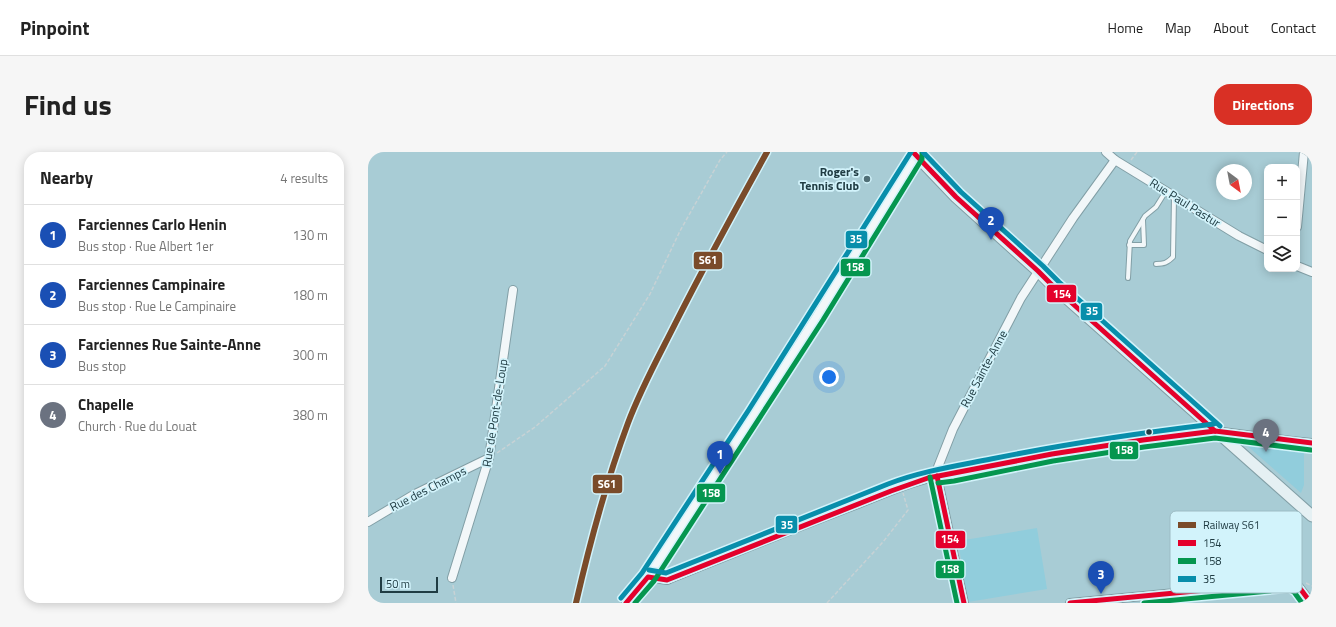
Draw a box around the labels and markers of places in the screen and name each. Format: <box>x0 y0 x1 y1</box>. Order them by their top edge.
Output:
place label: Roger's Tennis Club <box>800 162 859 195</box>
marker: Roger's Tennis Club <box>862 174 872 184</box>
pin: 2 <box>978 207 1004 240</box>
pin: 4 <box>1253 419 1279 452</box>
unlabelled marker <box>1144 427 1154 437</box>
pin: 1 <box>707 441 733 474</box>
pin: 3 <box>1088 561 1114 594</box>

